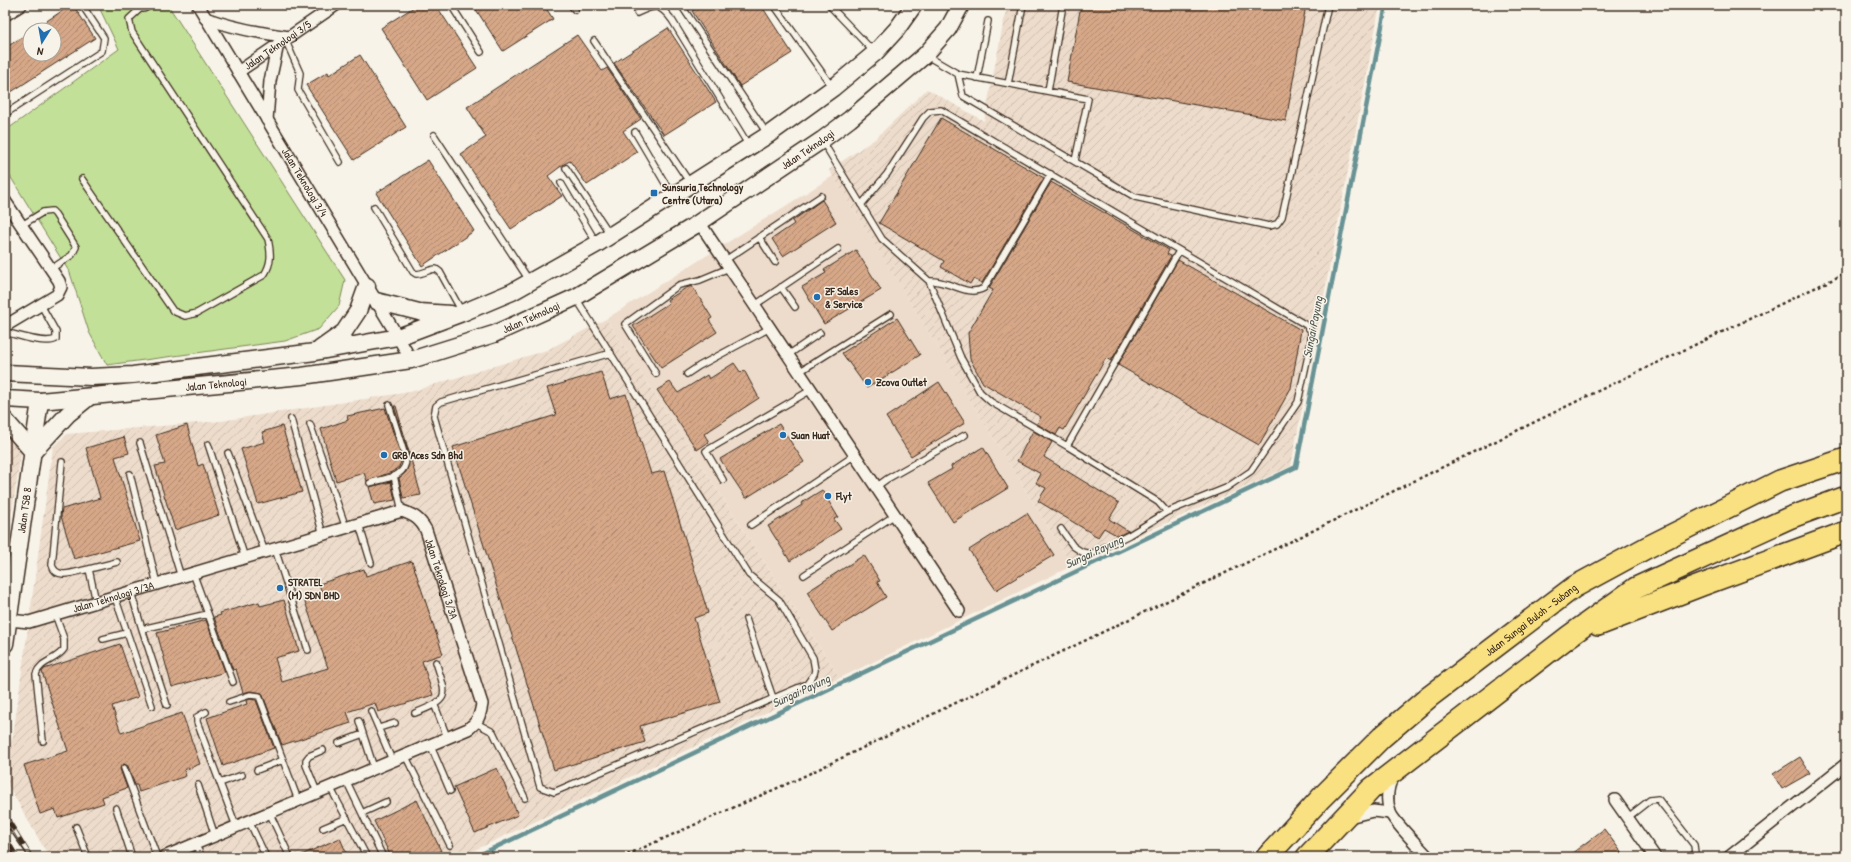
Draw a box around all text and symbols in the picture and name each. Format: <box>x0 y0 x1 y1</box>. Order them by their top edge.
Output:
street label: Jalan Teknologi 3/5 <box>241 17 314 73</box>
north arrow <box>22 22 62 62</box>
text: N <box>36 44 44 59</box>
street label: Jalan Teknologi <box>778 126 837 173</box>
street label: Jalan Teknologi 3/4 <box>279 145 331 219</box>
place label: Sunsuria Technology Centre (Utara) <box>662 180 744 207</box>
marker: Sunsuria Technology Centre (Utara) <box>649 188 659 198</box>
place label: ZF Sales & Service <box>825 284 863 311</box>
marker: ZF Sales & Service <box>812 292 822 302</box>
water label: Sungai Payung <box>1298 294 1327 359</box>
street label: Jalan Teknologi <box>500 298 562 336</box>
street label: Jalan Teknologi <box>185 374 247 394</box>
place label: Zcova Outlet <box>876 375 928 389</box>
marker: Zcova Outlet <box>863 377 873 387</box>
place label: Suan Huat <box>791 428 831 442</box>
marker: Suan Huat <box>778 430 788 440</box>
place label: GRB Aces Sdn Bhd <box>392 448 463 462</box>
marker: GRB Aces Sdn Bhd <box>379 450 389 460</box>
street label: Jalan TSB 8 <box>14 486 35 534</box>
place label: Flyt <box>835 489 853 504</box>
marker: Flyt <box>823 491 833 501</box>
water label: Sungai Payung <box>1062 530 1126 572</box>
street label: Jalan Teknologi 3/3A <box>422 537 461 621</box>
place label: STRATEL (M) SDN BHD <box>288 575 340 602</box>
street label: Jalan Teknologi 3/3A <box>71 578 156 616</box>
street label: Jalan Sungai Buloh - Subang <box>1482 580 1580 659</box>
marker: STRATEL (M) SDN BHD <box>275 583 285 593</box>
water label: Sungai Payung <box>769 669 833 711</box>

